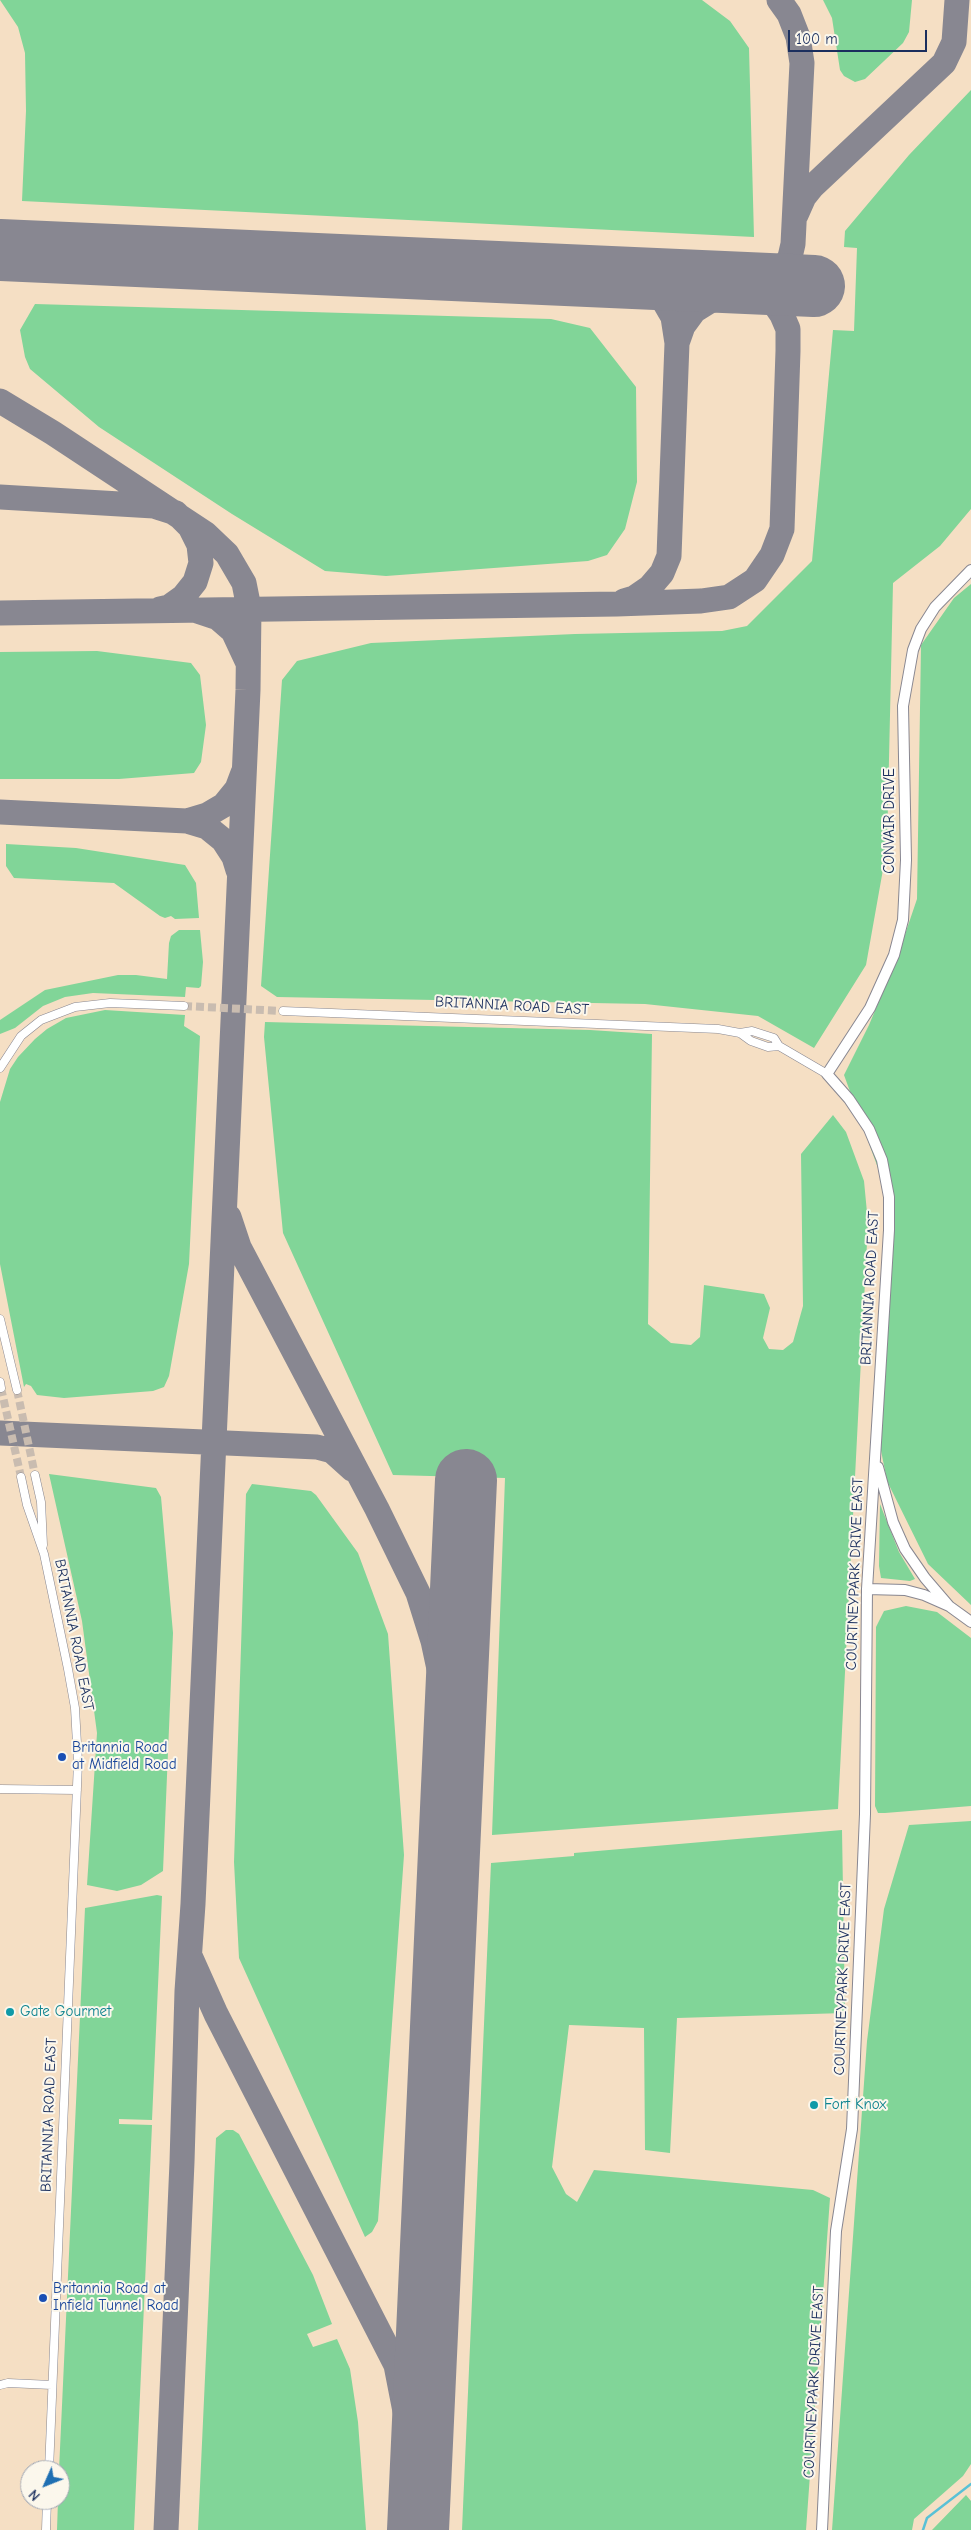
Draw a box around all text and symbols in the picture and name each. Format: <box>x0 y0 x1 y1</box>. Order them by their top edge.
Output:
scale bar <box>791 20 930 52</box>
text: 100 m <box>796 30 838 48</box>
street label: CONVAIR DRIVE <box>881 768 899 874</box>
street label: BRITANNIA ROAD EAST <box>434 993 590 1019</box>
street label: BRITANNIA ROAD EAST <box>857 1210 883 1366</box>
street label: COURTNEYPARK DRIVE EAST <box>843 1477 867 1671</box>
street label: BRITANNIA ROAD EAST <box>50 1558 98 1712</box>
place label: Britannia Road at Midfield Road <box>72 1739 177 1774</box>
marker: Britannia Road at Midfield Road <box>56 1751 68 1763</box>
street label: COURTNEYPARK DRIVE EAST <box>831 1882 855 2076</box>
place label: Gate Gourmet <box>20 2003 111 2021</box>
marker: Gate Gourmet <box>4 2006 16 2018</box>
street label: BRITANNIA ROAD EAST <box>37 2038 61 2192</box>
place label: Fort Knox <box>824 2096 886 2114</box>
marker: Fort Knox <box>808 2099 820 2111</box>
place label: Britannia Road at Infield Tunnel Road <box>53 2280 179 2315</box>
street label: COURTNEYPARK DRIVE EAST <box>800 2285 828 2479</box>
marker: Britannia Road at Infield Tunnel Road <box>37 2292 49 2304</box>
north arrow <box>20 2460 70 2510</box>
text: N <box>25 2486 44 2504</box>

